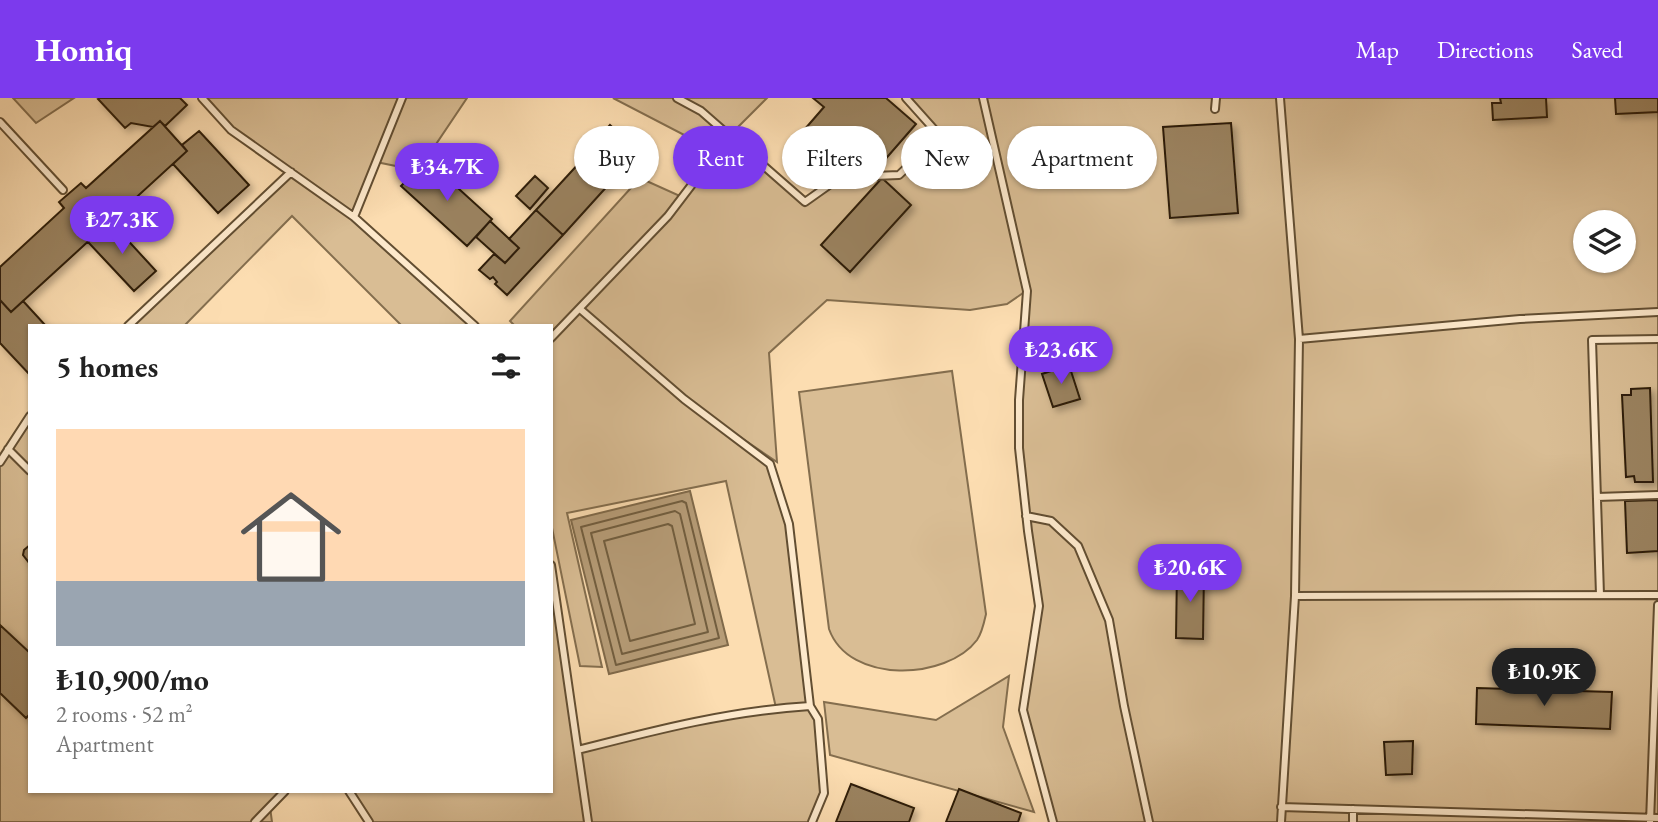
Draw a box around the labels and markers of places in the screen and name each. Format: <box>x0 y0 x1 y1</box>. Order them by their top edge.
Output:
pin: ₺34.7K <box>390 144 504 203</box>
pin: ₺27.3K <box>65 197 179 256</box>
pin: ₺23.6K <box>1004 327 1118 386</box>
pin: ₺20.6K <box>1133 545 1247 604</box>
pin: ₺10.9K <box>1487 648 1601 708</box>

